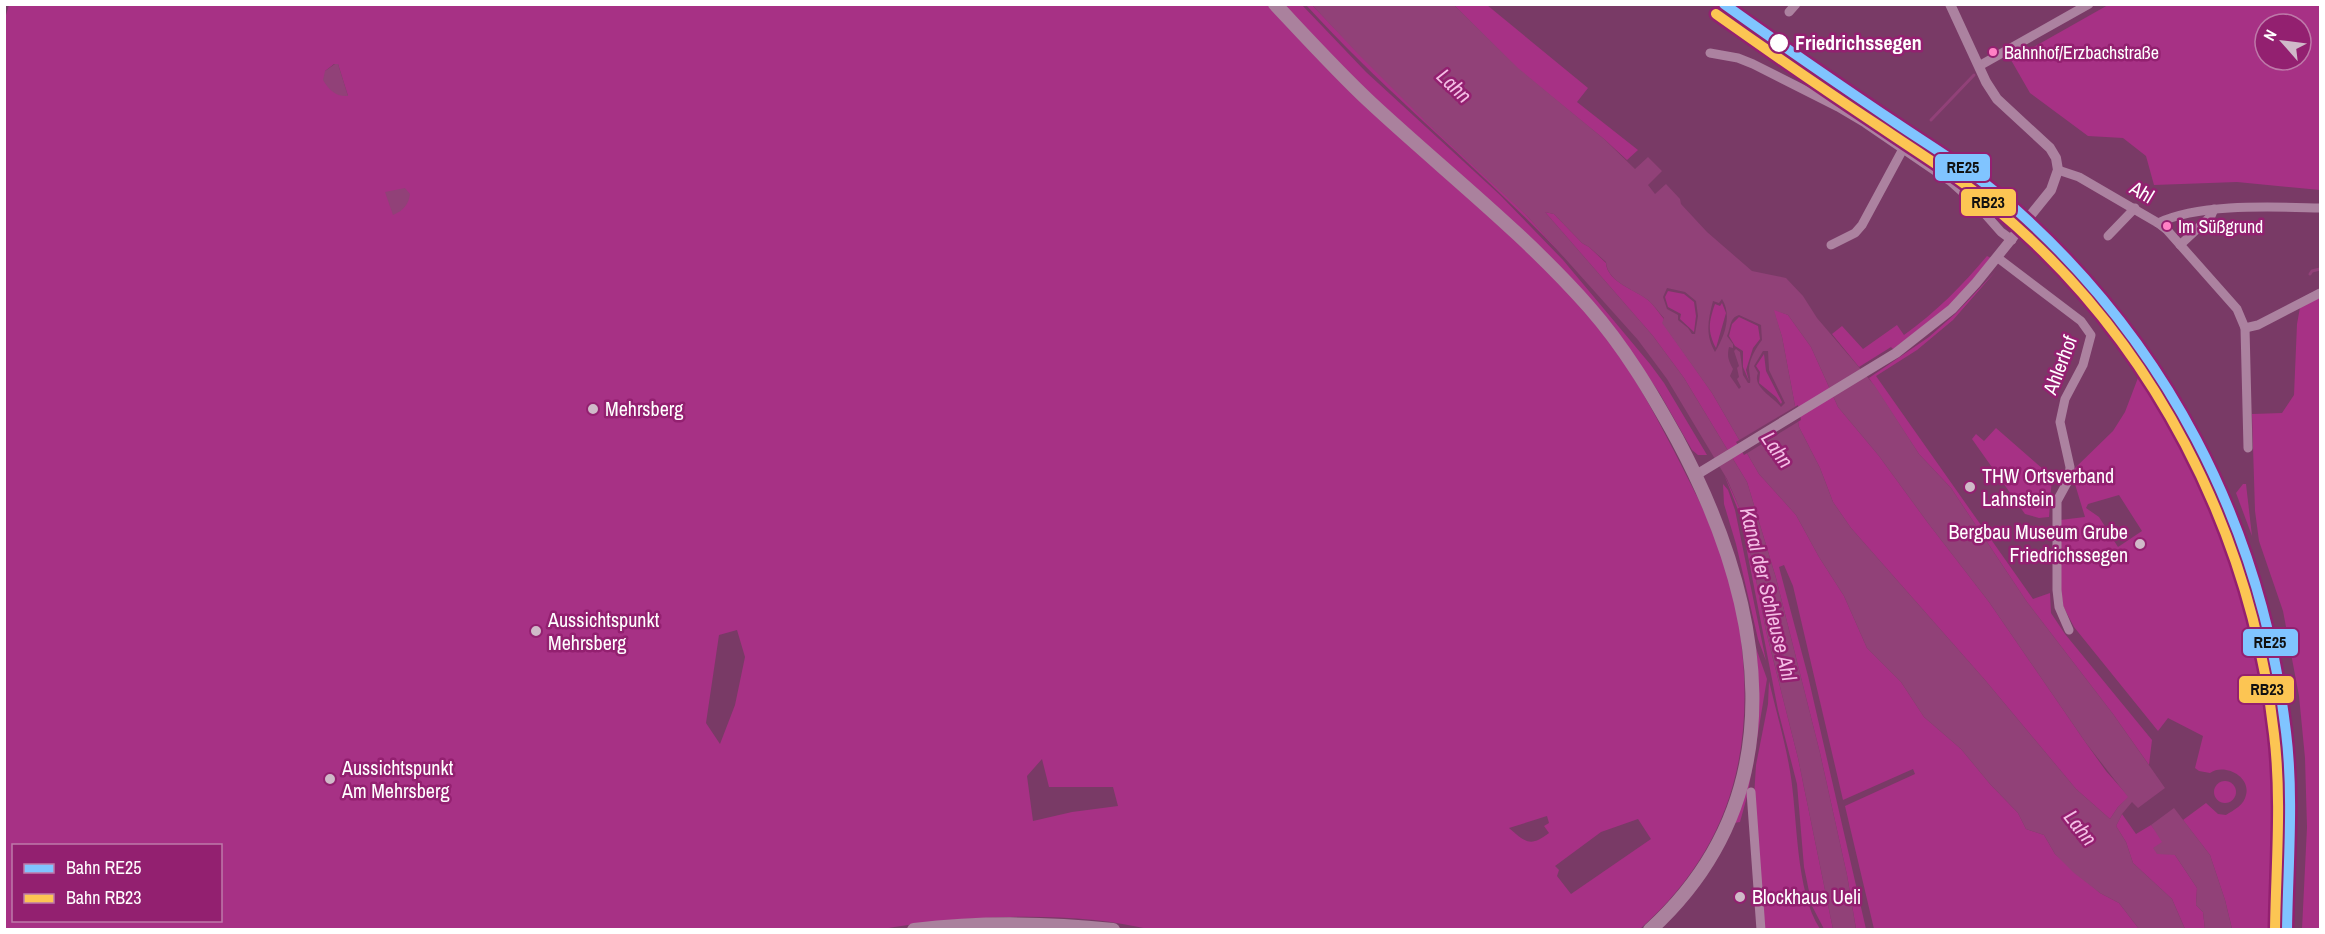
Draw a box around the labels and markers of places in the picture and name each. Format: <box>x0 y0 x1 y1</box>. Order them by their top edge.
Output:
place label: Friedrichssegen <box>1795 29 1922 56</box>
marker: Friedrichssegen <box>1768 32 1790 54</box>
place label: Bahnhof/Erzbachstraße <box>2004 40 2159 65</box>
marker: Bahnhof/Erzbachstraße <box>1987 46 1999 58</box>
place label: Im Süßgrund <box>2178 214 2263 239</box>
marker: Im Süßgrund <box>2161 220 2173 232</box>
place label: Mehrsberg <box>605 395 683 422</box>
marker: Mehrsberg <box>586 402 600 416</box>
place label: THW Ortsverband Lahnstein <box>1982 462 2114 512</box>
marker: THW Ortsverband Lahnstein <box>1963 480 1977 494</box>
place label: Bergbau Museum Grube Friedrichssegen <box>1948 518 2128 568</box>
marker: Bergbau Museum Grube Friedrichssegen <box>2133 537 2147 551</box>
place label: Aussichtspunkt Mehrsberg <box>547 606 660 656</box>
marker: Aussichtspunkt Mehrsberg <box>529 624 543 638</box>
place label: Aussichtspunkt Am Mehrsberg <box>341 754 454 804</box>
marker: Aussichtspunkt Am Mehrsberg <box>323 772 337 786</box>
place label: Blockhaus Ueli <box>1752 883 1861 910</box>
marker: Blockhaus Ueli <box>1733 890 1747 904</box>

